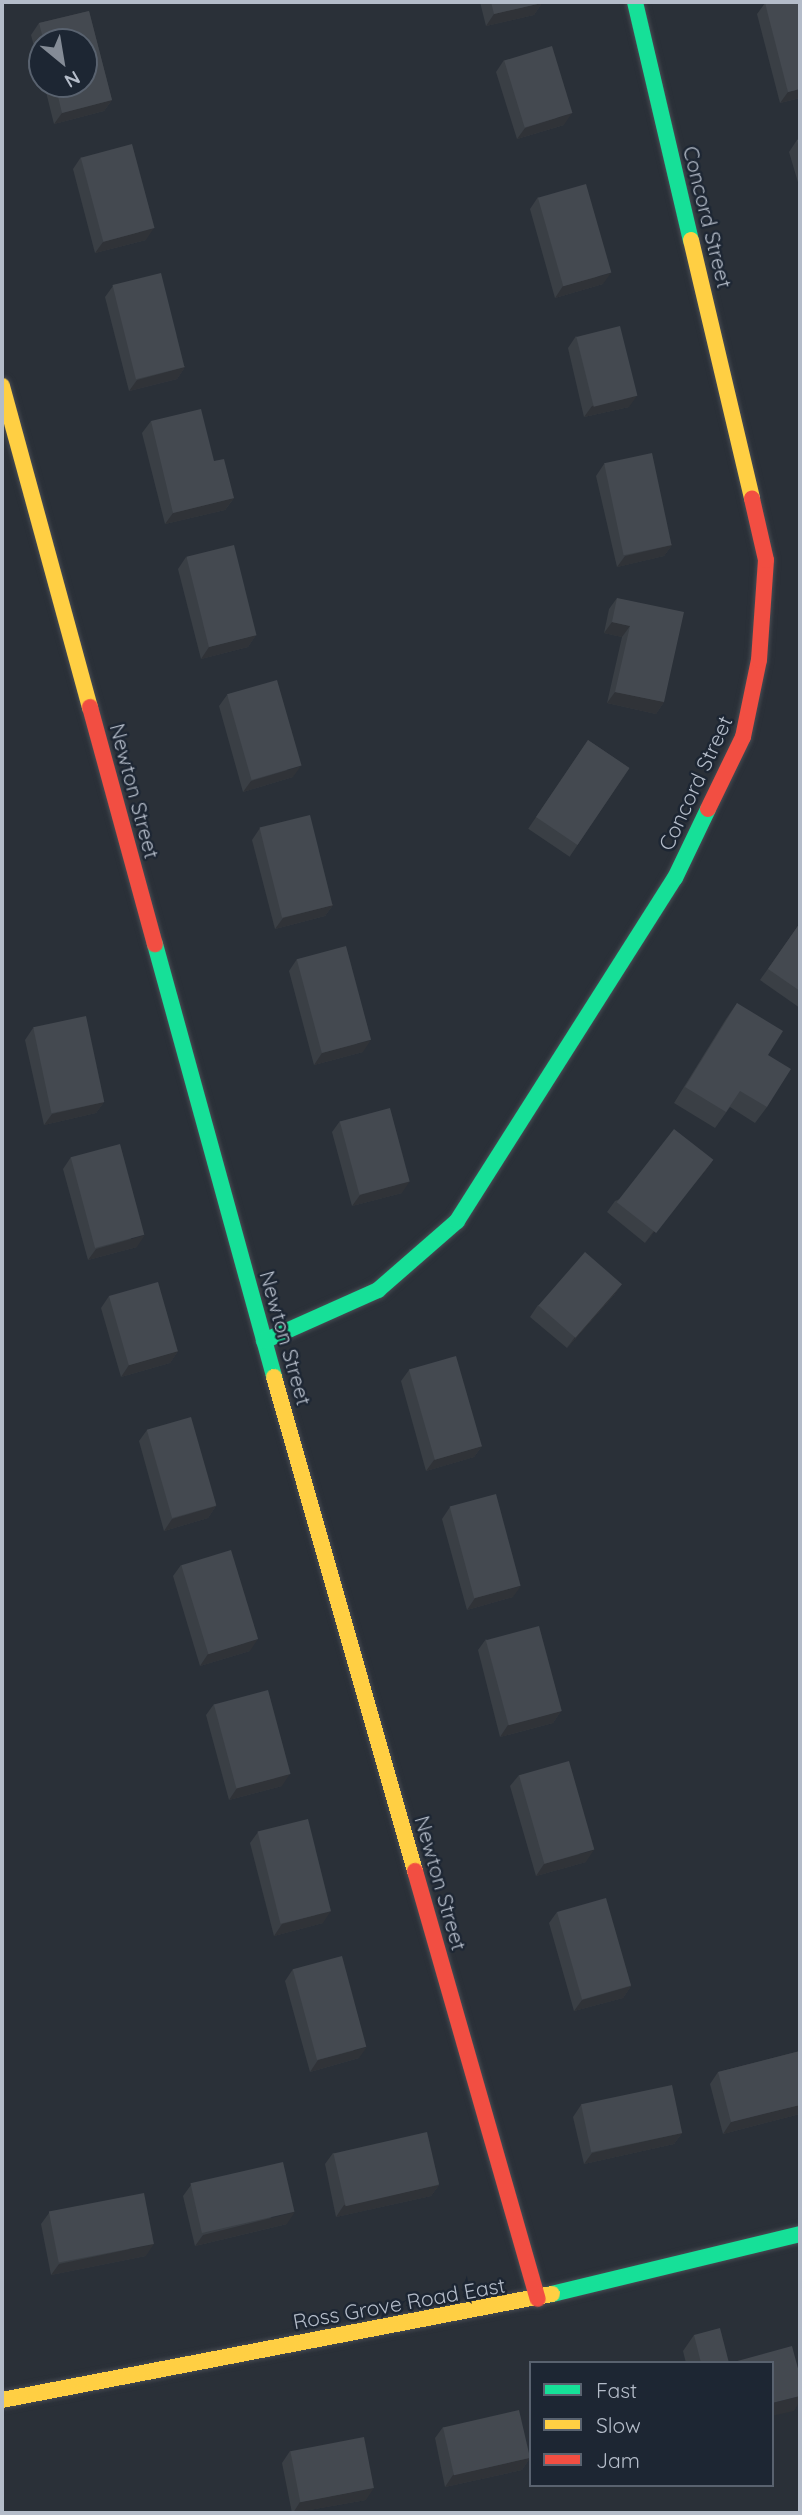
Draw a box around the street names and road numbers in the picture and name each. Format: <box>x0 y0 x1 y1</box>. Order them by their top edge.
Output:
street label: Concord Street <box>678 143 738 291</box>
street label: Concord Street <box>653 712 737 854</box>
street label: Newton Street <box>105 721 165 861</box>
street label: Newton Street <box>255 1268 317 1408</box>
street label: Newton Street <box>410 1813 472 1953</box>
street label: Ross Grove Road East <box>291 2272 507 2334</box>

